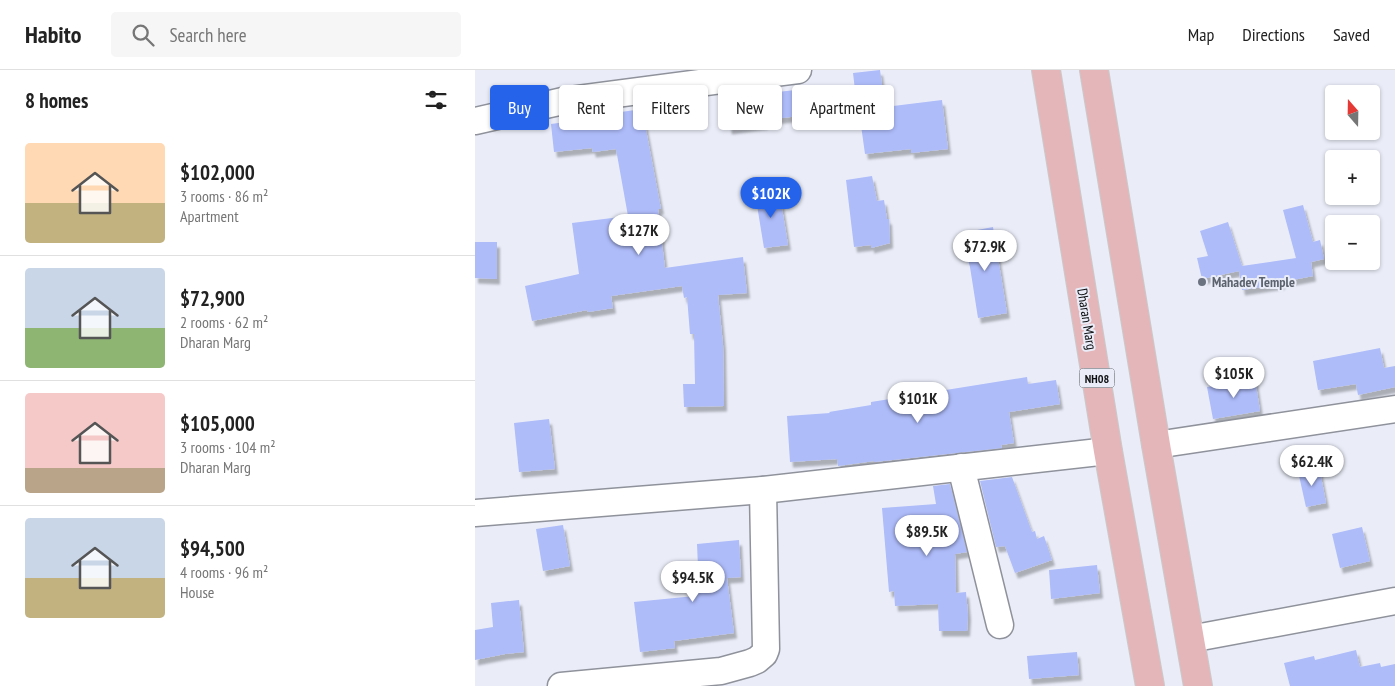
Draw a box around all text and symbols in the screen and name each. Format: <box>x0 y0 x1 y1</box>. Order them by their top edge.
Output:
search box <box>111 12 461 57</box>
text: Habito <box>25 19 81 50</box>
icon: search <box>129 21 157 49</box>
text: Search here <box>169 23 247 47</box>
text: Map <box>1188 23 1214 46</box>
text: Directions <box>1242 23 1305 46</box>
text: Saved <box>1333 23 1370 46</box>
chip: Buy <box>490 85 549 130</box>
chip: Rent <box>559 85 623 130</box>
chip: Filters <box>633 85 708 130</box>
chip: New <box>718 85 782 130</box>
chip: Apartment <box>792 85 894 130</box>
north arrow <box>1325 85 1380 140</box>
map controls <box>1325 85 1380 270</box>
icon: filters <box>422 86 450 114</box>
text: 8 homes <box>25 87 88 114</box>
button: + <box>1325 150 1380 205</box>
text: $102,000 <box>180 159 255 186</box>
icon: home <box>65 163 125 223</box>
pin: $102K <box>736 176 806 219</box>
text: $102K <box>752 183 790 203</box>
text: 3 rooms · 86 m² <box>180 186 268 206</box>
text: Apartment <box>180 206 239 226</box>
pin: $127K <box>604 214 674 256</box>
button: − <box>1325 215 1380 270</box>
text: $127K <box>620 220 658 240</box>
pin: $72.9K <box>944 230 1026 272</box>
text: $72.9K <box>964 236 1006 256</box>
place label: Mahadev Temple <box>1212 273 1295 291</box>
marker: Mahadev Temple <box>1196 276 1208 288</box>
text: $72,900 <box>180 285 245 312</box>
street label: Dharan Marg <box>1073 287 1101 351</box>
icon: home <box>65 288 125 348</box>
text: 2 rooms · 62 m² <box>180 312 268 332</box>
text: Dharan Marg <box>180 332 251 352</box>
pin: $105K <box>1199 356 1269 399</box>
text: $105K <box>1215 363 1253 383</box>
road number: NH08 <box>1079 368 1115 388</box>
pin: $101K <box>883 382 953 424</box>
text: $101K <box>899 388 937 408</box>
text: $105,000 <box>180 410 255 437</box>
icon: home <box>65 413 125 473</box>
text: 3 rooms · 104 m² <box>180 437 276 457</box>
pin: $62.4K <box>1271 444 1353 487</box>
text: $62.4K <box>1291 451 1333 471</box>
text: Dharan Marg <box>180 457 251 477</box>
pin: $89.5K <box>886 514 968 557</box>
text: $89.5K <box>906 521 948 541</box>
text: $94,500 <box>180 535 245 562</box>
icon: home <box>65 538 125 598</box>
pin: $94.5K <box>652 560 734 603</box>
text: 4 rooms · 96 m² <box>180 562 268 582</box>
text: $94.5K <box>672 567 714 587</box>
text: House <box>180 582 214 602</box>

